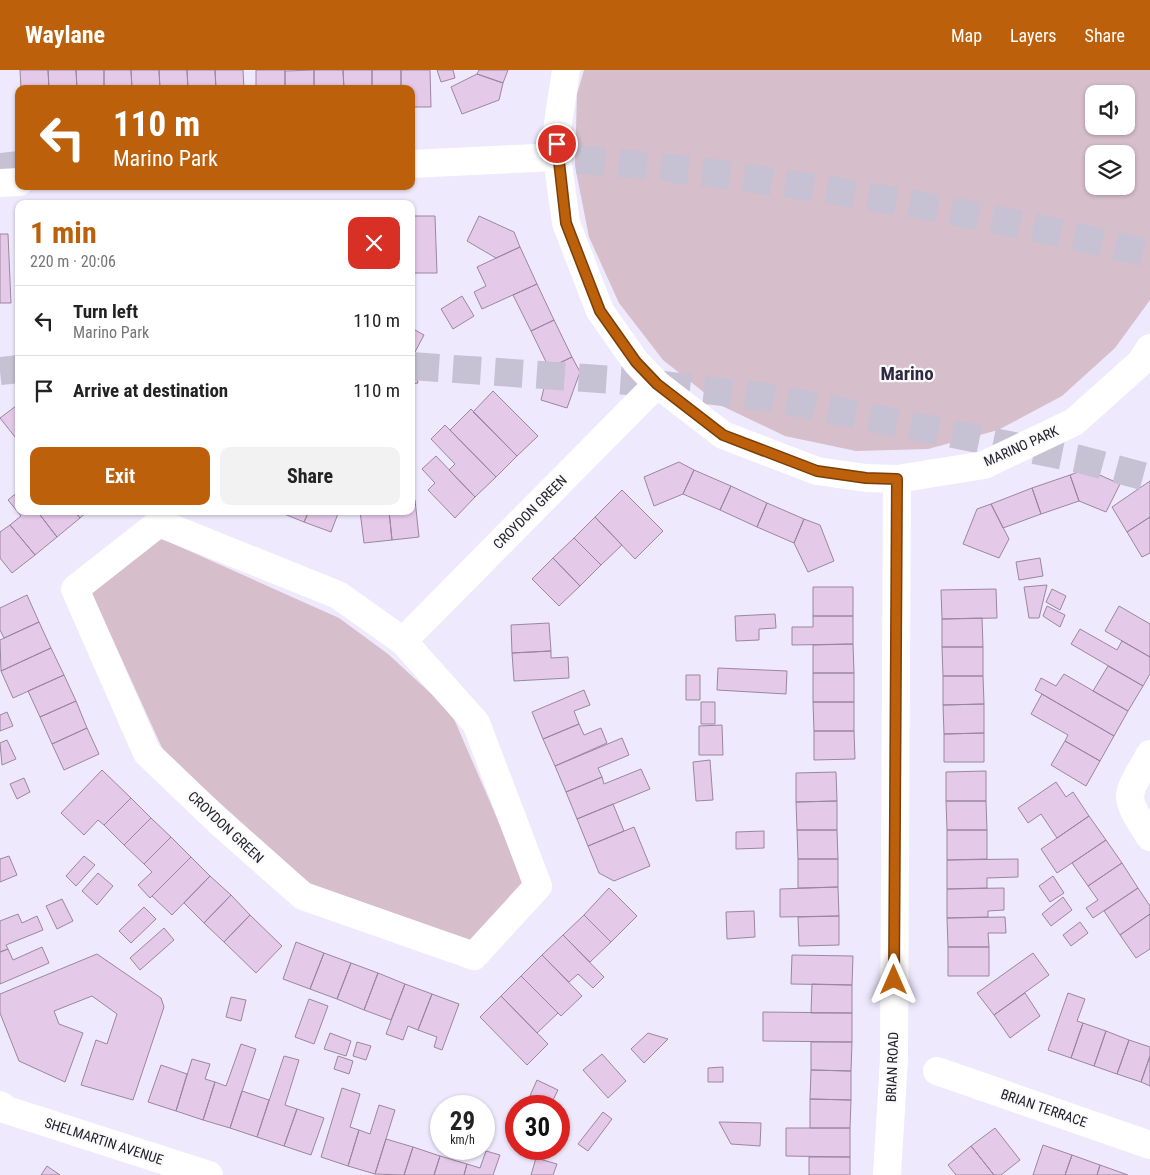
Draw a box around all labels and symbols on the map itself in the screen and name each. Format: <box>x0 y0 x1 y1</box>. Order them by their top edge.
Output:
pin <box>536 123 578 165</box>
district label: Marino <box>880 362 934 385</box>
street label: MARINO PARK <box>981 422 1061 470</box>
street label: CROYDON GREEN <box>490 472 570 552</box>
street label: CROYDON GREEN <box>185 788 267 866</box>
position arrow <box>867 953 919 1005</box>
street label: BRIAN ROAD <box>883 1032 901 1102</box>
street label: BRIAN TERRACE <box>999 1086 1089 1130</box>
speed limit sign: 30 <box>505 1095 570 1160</box>
street label: SHELMARTIN AVENUE <box>43 1114 165 1168</box>

